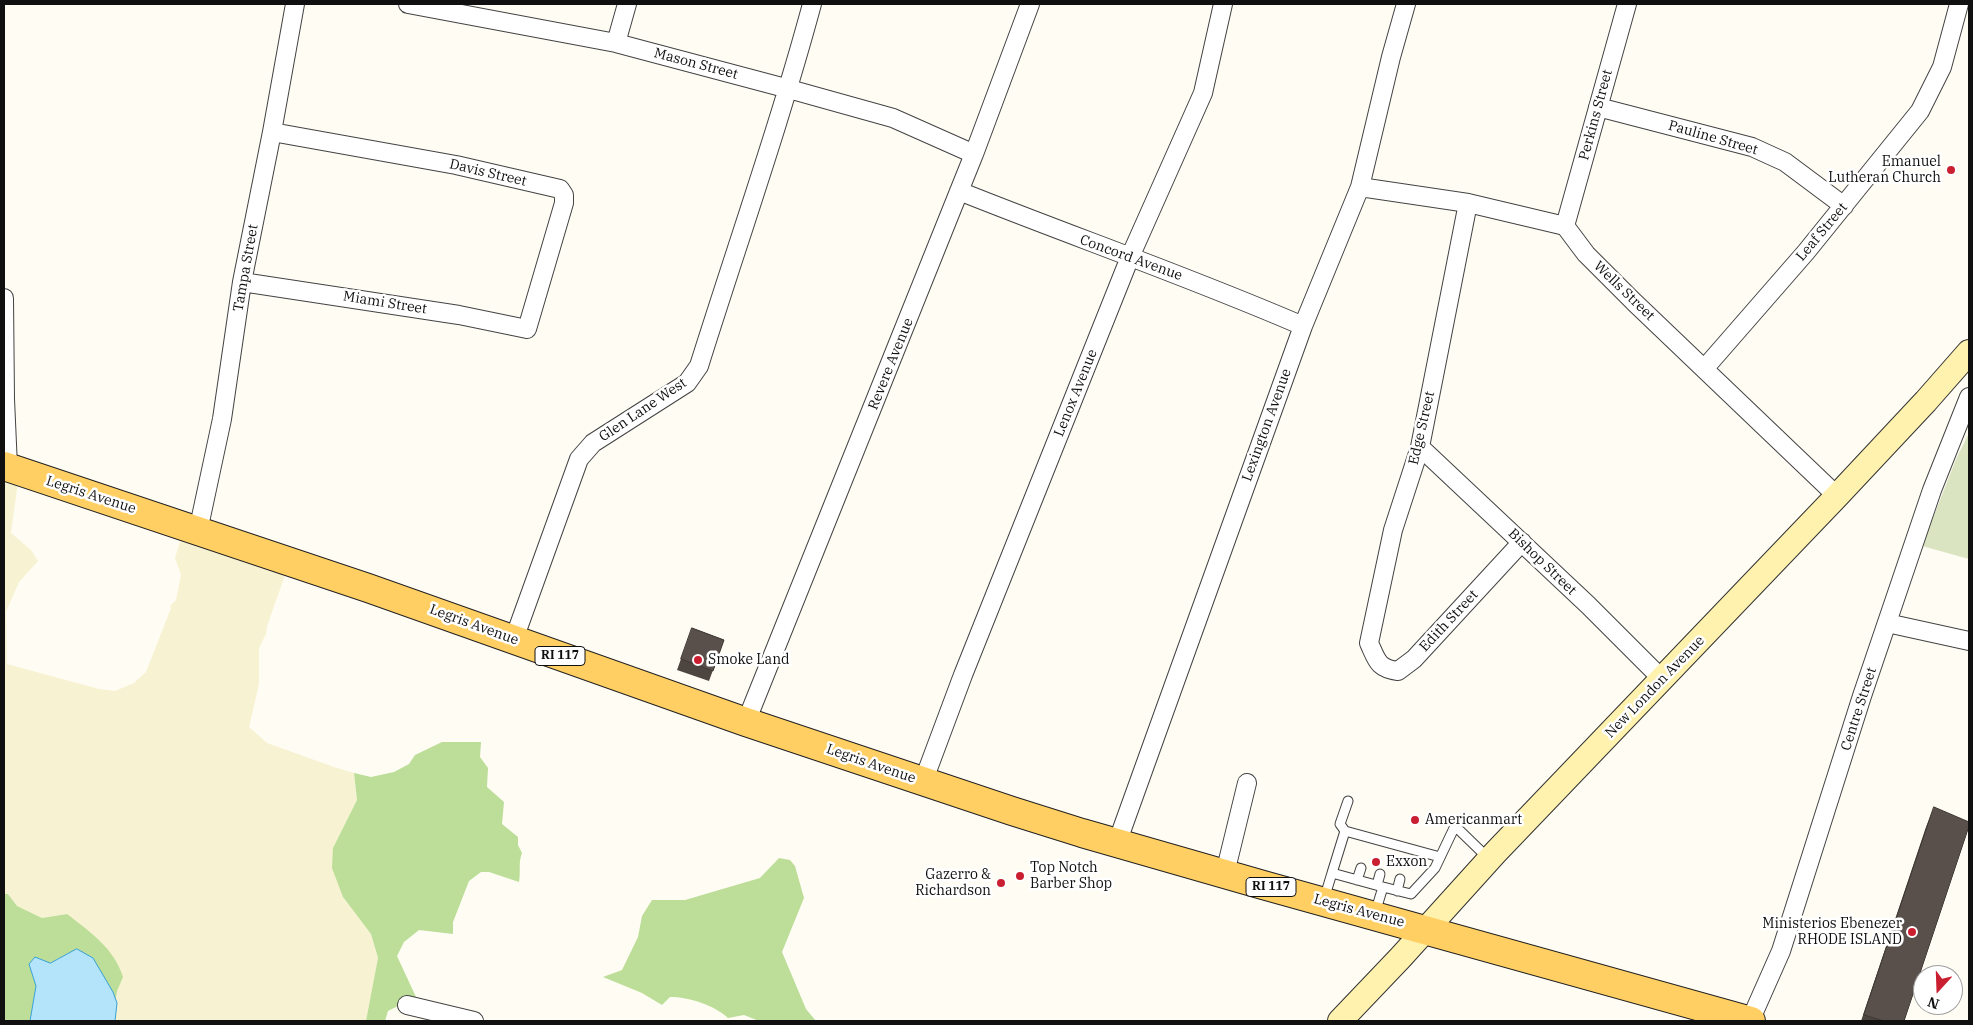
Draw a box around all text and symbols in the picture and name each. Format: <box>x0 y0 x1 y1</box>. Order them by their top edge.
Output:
street label: Mason Street <box>652 45 740 83</box>
street label: Perkins Street <box>1576 68 1616 162</box>
street label: Pauline Street <box>1666 117 1760 159</box>
place label: Emanuel Lutheran Church <box>1828 154 1941 186</box>
street label: Davis Street <box>448 156 528 190</box>
marker: Emanuel Lutheran Church <box>1945 164 1957 176</box>
street label: Leaf Street <box>1793 199 1851 265</box>
street label: Tampa Street <box>230 223 262 313</box>
street label: Concord Avenue <box>1077 232 1185 284</box>
street label: Wells Street <box>1590 258 1658 324</box>
street label: Miami Street <box>342 288 428 318</box>
street label: Revere Avenue <box>865 316 917 412</box>
street label: Lenox Avenue <box>1051 347 1101 439</box>
street label: Lexington Avenue <box>1239 366 1295 484</box>
street label: Glen Lane West <box>596 375 690 445</box>
street label: Edge Street <box>1405 390 1439 466</box>
street label: Legris Avenue <box>44 473 138 517</box>
street label: Bishop Street <box>1504 525 1580 599</box>
street label: Edith Street <box>1416 587 1482 655</box>
street label: Legris Avenue <box>427 601 521 649</box>
street label: New London Avenue <box>1602 632 1708 742</box>
road number: RI 117 <box>535 646 585 666</box>
place label: Smoke Land <box>708 652 790 668</box>
marker: Smoke Land <box>692 654 704 666</box>
street label: Centre Street <box>1838 665 1880 753</box>
street label: Legris Avenue <box>824 741 918 787</box>
place label: Americanmart <box>1425 812 1522 828</box>
marker: Americanmart <box>1409 814 1421 826</box>
place label: Exxon <box>1386 854 1427 870</box>
marker: Exxon <box>1370 856 1382 868</box>
place label: Top Notch Barber Shop <box>1030 860 1112 892</box>
place label: Gazerro & Richardson <box>915 867 991 900</box>
marker: Top Notch Barber Shop <box>1014 870 1026 882</box>
marker: Gazerro & Richardson <box>995 877 1007 889</box>
road number: RI 117 <box>1246 878 1296 896</box>
street label: Legris Avenue <box>1312 891 1406 931</box>
place label: Ministerios Ebenezer RHODE ISLAND <box>1762 916 1902 949</box>
marker: Ministerios Ebenezer RHODE ISLAND <box>1906 926 1918 938</box>
north arrow <box>1913 965 1963 1015</box>
text: N <box>1925 993 1942 1014</box>

